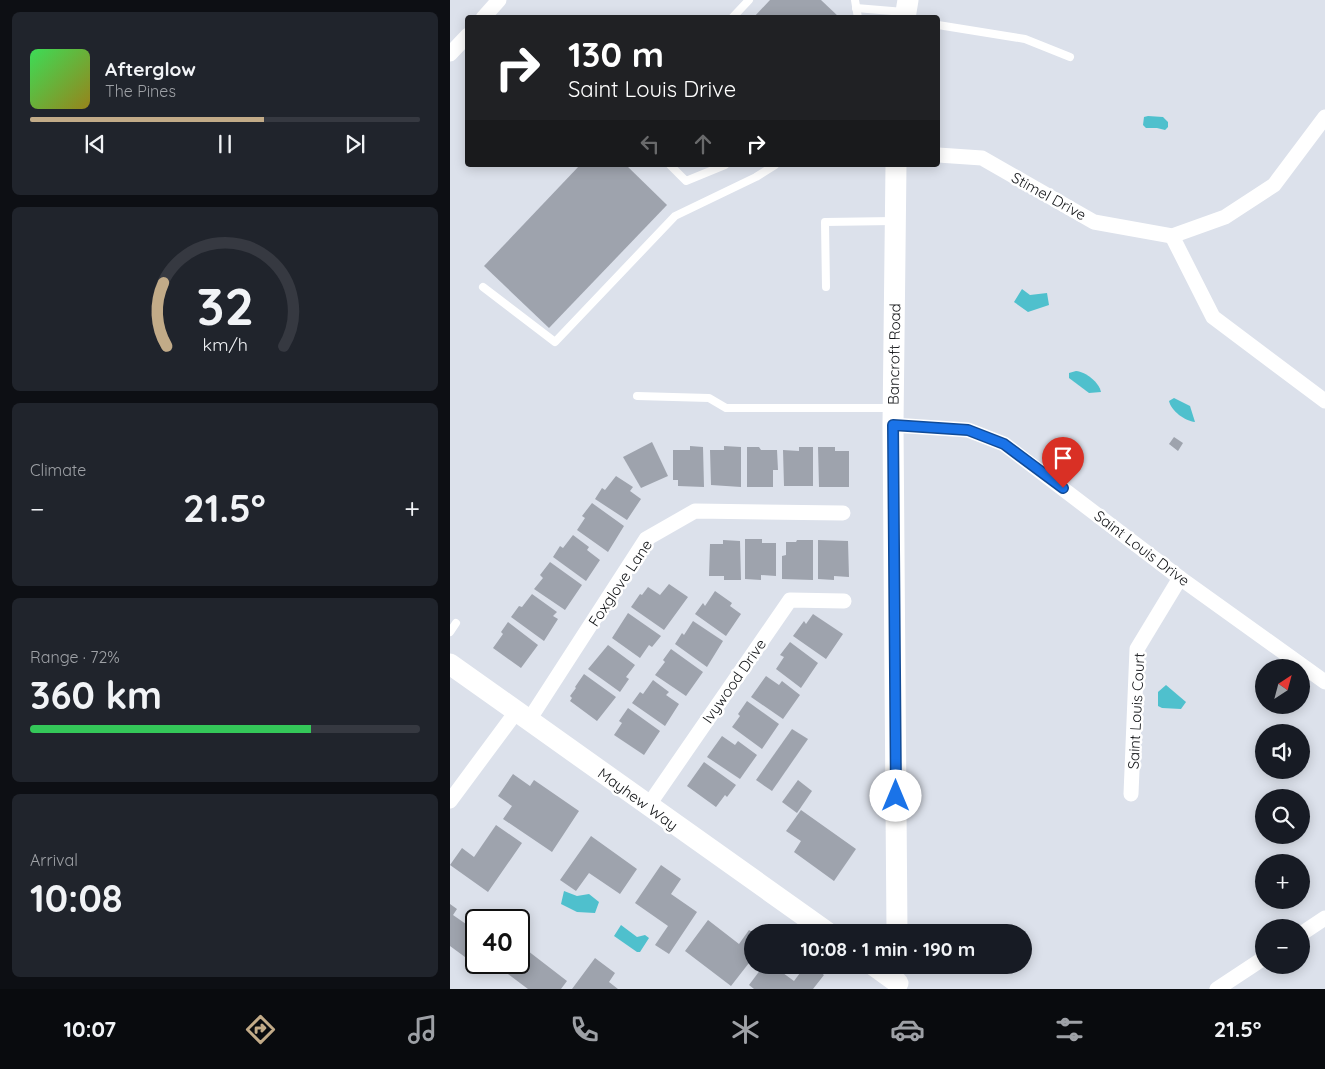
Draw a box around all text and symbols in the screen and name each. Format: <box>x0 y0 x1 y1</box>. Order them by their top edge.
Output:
text: 130 m <box>568 32 664 76</box>
icon: right <box>485 35 550 100</box>
text: Afterglow <box>105 57 196 81</box>
text: Saint Louis Drive <box>568 75 736 103</box>
text: The Pines <box>105 81 176 101</box>
icon: previous <box>81 130 109 158</box>
icon: pause <box>211 130 239 158</box>
icon: next <box>341 130 369 158</box>
icon: left <box>636 130 664 158</box>
icon: ahead <box>689 130 717 158</box>
icon: right <box>742 130 770 158</box>
street label: Stimel Drive <box>1008 168 1090 224</box>
text: 32 <box>196 273 254 338</box>
street label: Bancroft Road <box>884 303 904 405</box>
text: km/h <box>202 333 248 355</box>
pin <box>1042 437 1084 488</box>
icon: arrive <box>1049 444 1077 472</box>
text: Climate <box>30 460 86 480</box>
text: 21.5° <box>183 484 266 532</box>
text: − <box>30 491 45 526</box>
text: + <box>404 491 420 526</box>
street label: Saint Louis Drive <box>1091 506 1193 590</box>
street label: Foxglove Lane <box>584 536 656 630</box>
street label: Ivywood Drive <box>698 635 770 727</box>
text: Range · 72% <box>30 647 120 667</box>
street label: Saint Louis Court <box>1123 652 1149 770</box>
north arrow <box>1255 659 1310 714</box>
map controls <box>1255 659 1310 974</box>
text: 360 km <box>30 671 162 719</box>
button: sound <box>1255 724 1310 779</box>
street label: Mayhew Way <box>594 764 682 834</box>
position arrow <box>869 769 921 821</box>
button: search <box>1255 789 1310 844</box>
text: Arrival <box>30 850 78 870</box>
button: + <box>1255 854 1310 909</box>
text: 10:08 <box>30 874 123 922</box>
speed limit sign: 40 <box>465 909 530 974</box>
button: − <box>1255 919 1310 974</box>
text: 10:08 · 1 min · 190 m <box>801 937 975 961</box>
icon: directions <box>243 1012 278 1047</box>
icon: music <box>405 1012 440 1047</box>
icon: phone <box>567 1012 602 1047</box>
icon: climate <box>728 1012 763 1047</box>
icon: car <box>890 1012 925 1047</box>
icon: filters <box>1052 1012 1087 1047</box>
text: 10:07 <box>63 1015 116 1043</box>
text: 21.5° <box>1214 1015 1262 1043</box>

